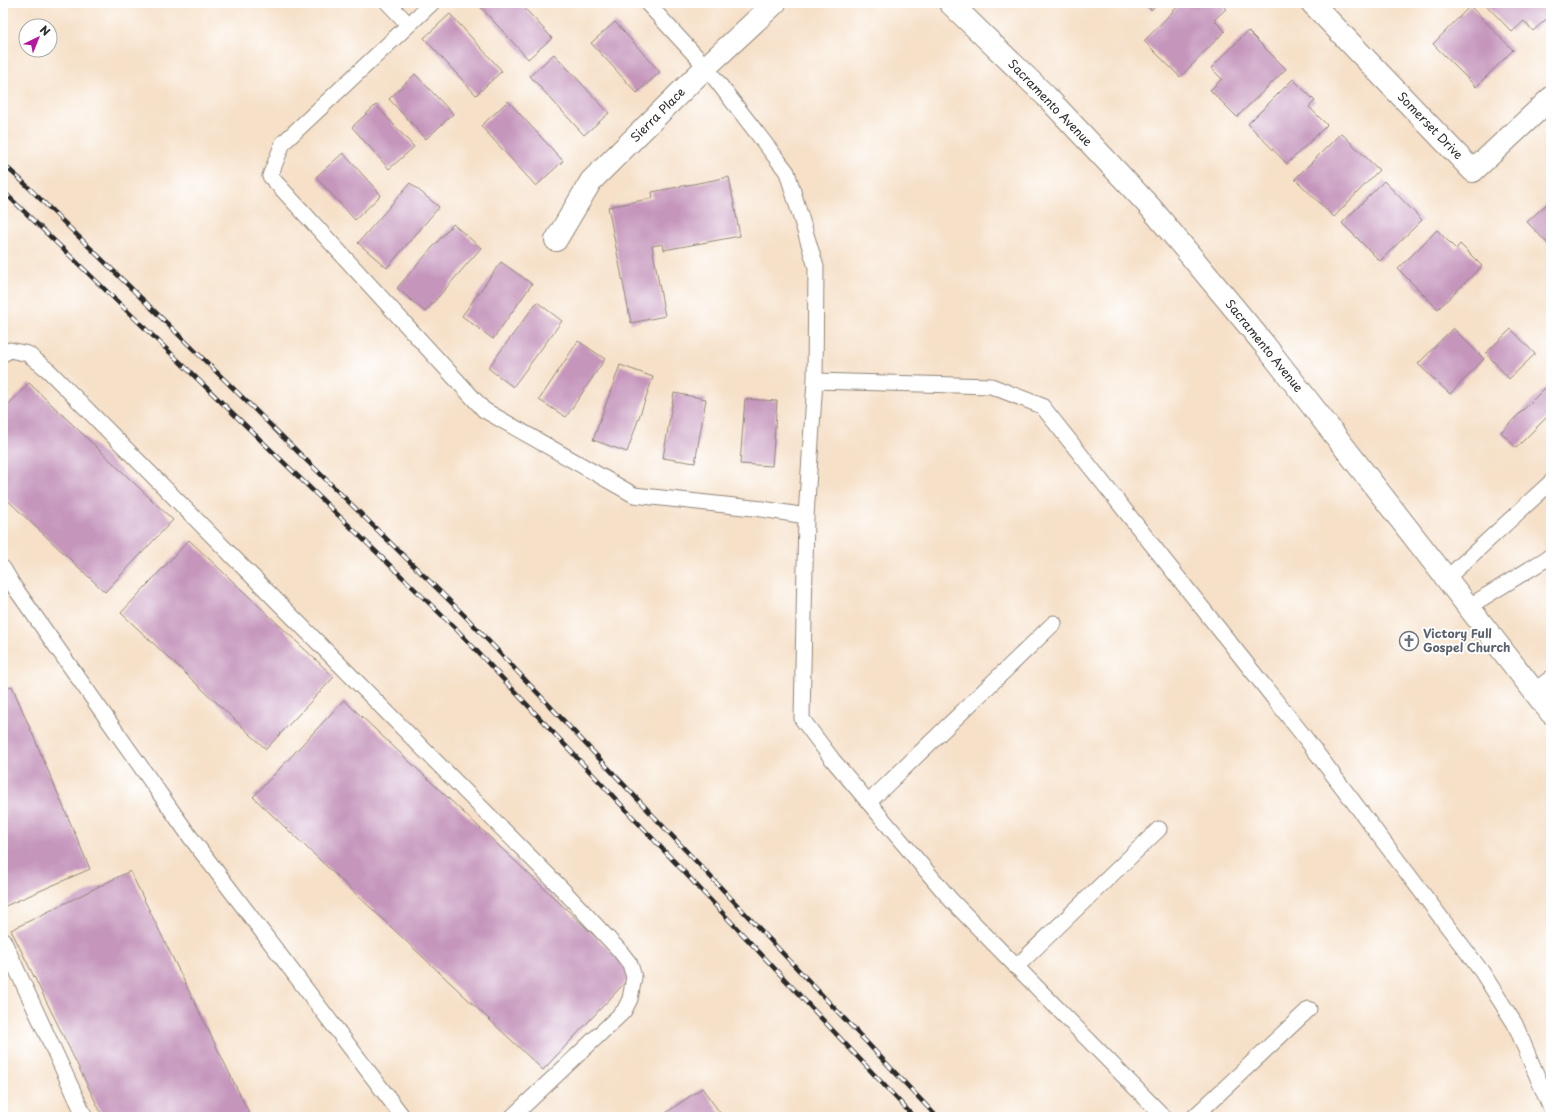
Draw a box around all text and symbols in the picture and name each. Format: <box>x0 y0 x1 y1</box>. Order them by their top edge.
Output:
north arrow <box>18 18 58 58</box>
text: N <box>36 21 54 40</box>
street label: Sacramento Avenue <box>1004 55 1097 150</box>
street label: Sierra Place <box>626 83 689 146</box>
street label: Somerset Drive <box>1394 88 1468 163</box>
street label: Sacramento Avenue <box>1222 295 1308 396</box>
place label: Victory Full Gospel Church <box>1423 624 1510 656</box>
church icon: Victory Full Gospel Church <box>1398 630 1420 652</box>

